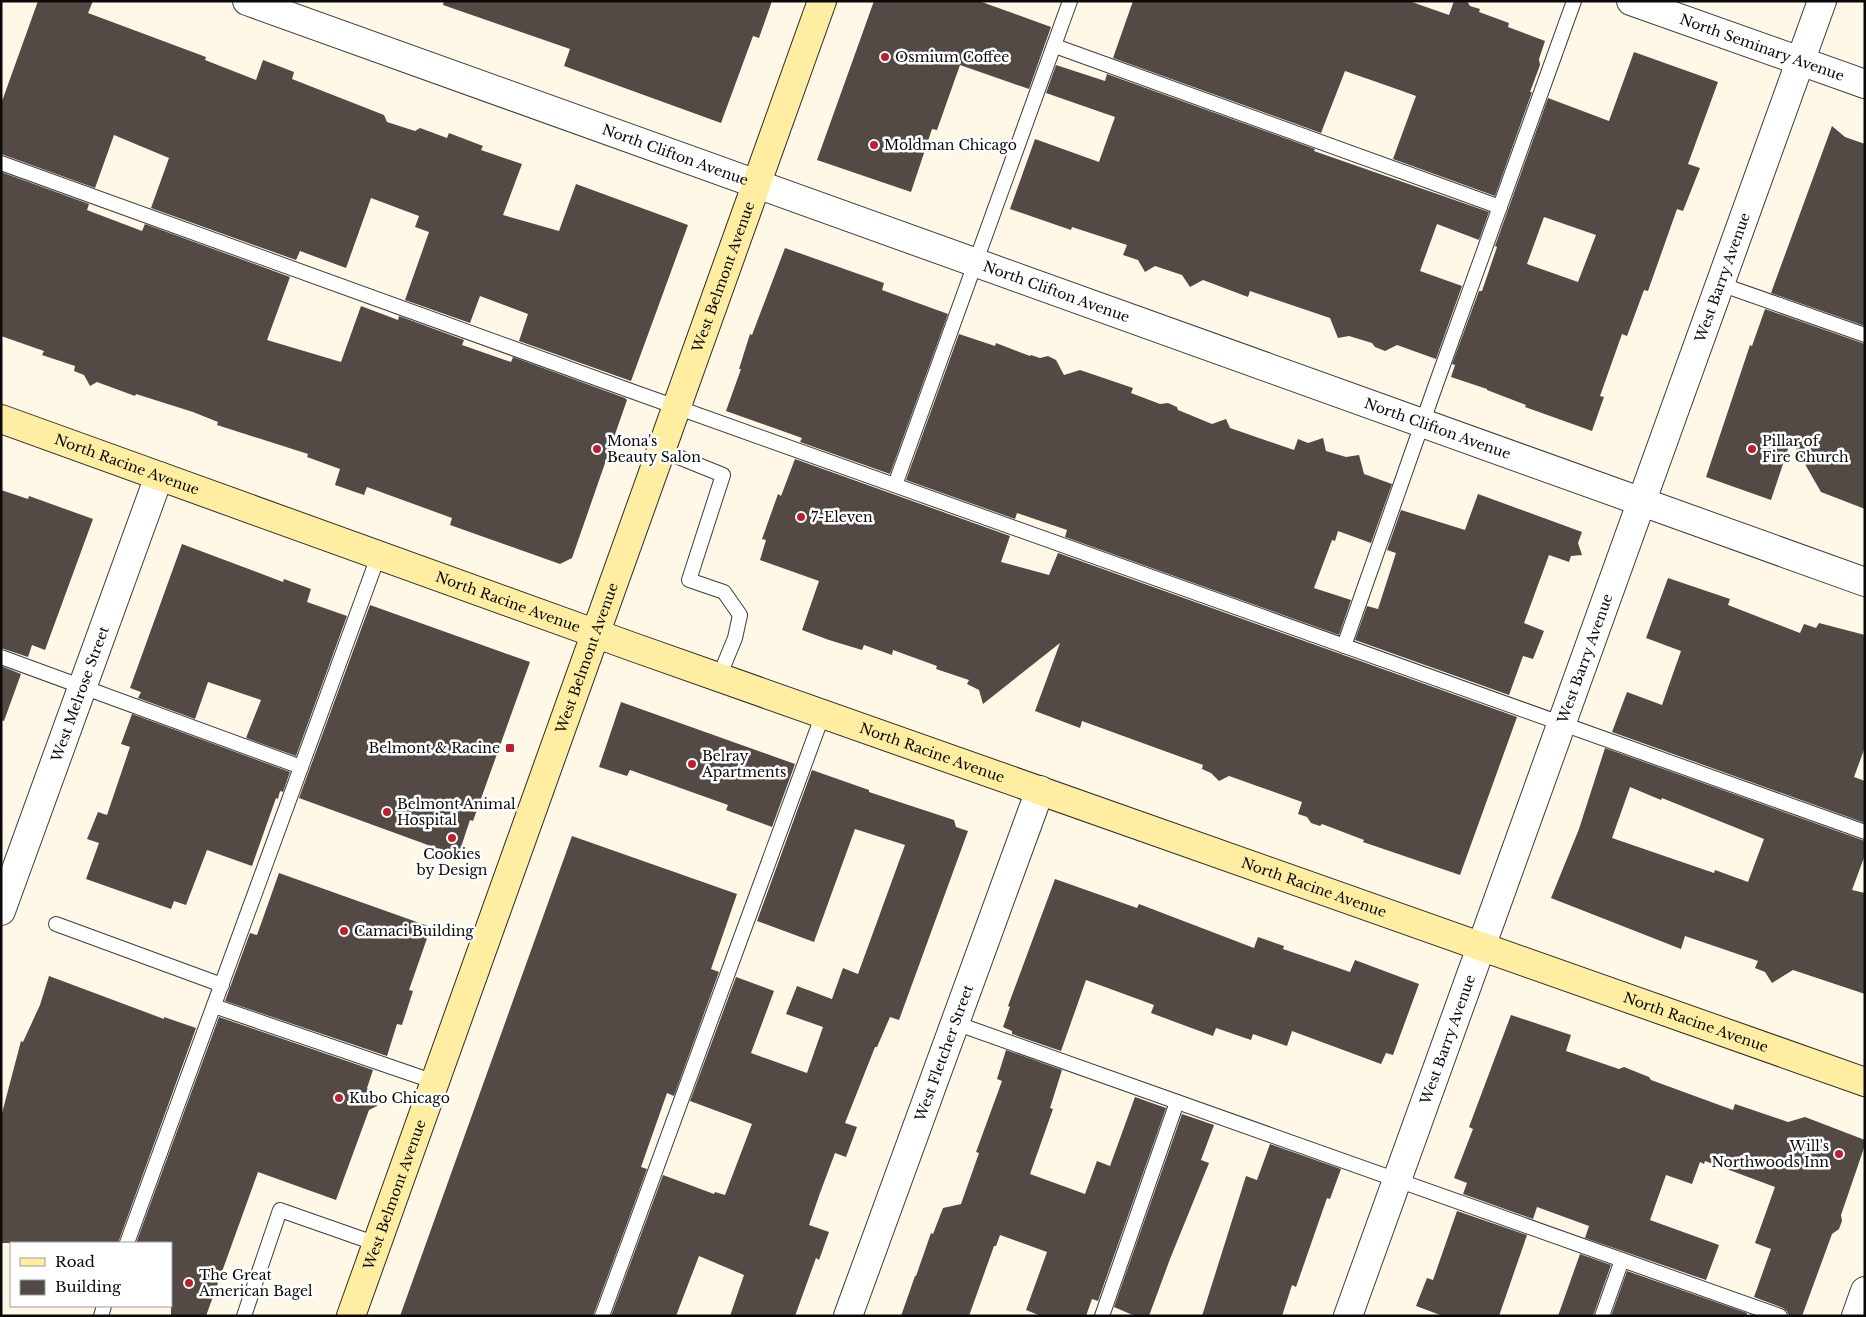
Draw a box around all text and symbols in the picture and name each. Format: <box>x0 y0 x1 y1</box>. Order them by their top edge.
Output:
street label: North Seminary Avenue <box>1677 10 1847 85</box>
place label: Osmium Coffee <box>895 48 1009 66</box>
marker: Osmium Coffee <box>879 51 891 63</box>
street label: North Clifton Avenue <box>600 120 751 189</box>
place label: Moldman Chicago <box>884 136 1017 154</box>
marker: Moldman Chicago <box>868 139 880 151</box>
street label: West Belmont Avenue <box>688 199 758 355</box>
street label: West Barry Avenue <box>1690 210 1754 346</box>
street label: North Clifton Avenue <box>981 257 1132 326</box>
street label: North Clifton Avenue <box>1362 394 1513 463</box>
street label: North Racine Avenue <box>52 430 202 499</box>
place label: Mona's Beauty Salon <box>607 432 701 466</box>
place label: Pillar of Fire Church <box>1762 432 1849 466</box>
marker: Mona's Beauty Salon <box>591 443 603 455</box>
marker: Pillar of Fire Church <box>1746 443 1758 455</box>
place label: 7-Eleven <box>811 508 873 526</box>
marker: 7-Eleven <box>795 511 807 523</box>
street label: North Racine Avenue <box>433 568 583 636</box>
street label: West Belmont Avenue <box>551 580 622 736</box>
street label: West Barry Avenue <box>1553 591 1617 727</box>
street label: West Melrose Street <box>47 623 113 765</box>
street label: North Racine Avenue <box>857 719 1007 786</box>
place label: Belmont & Racine <box>369 739 500 757</box>
marker: Belmont & Racine <box>504 742 516 754</box>
place label: Belray Apartments <box>701 747 786 781</box>
marker: Belray Apartments <box>686 758 698 770</box>
place label: Belmont Animal Hospital <box>397 795 516 829</box>
marker: Belmont Animal Hospital <box>381 806 393 818</box>
marker: Cookies by Design <box>446 832 458 844</box>
place label: Cookies by Design <box>415 845 488 879</box>
street label: North Racine Avenue <box>1239 854 1389 921</box>
place label: Camaci Building <box>354 922 474 940</box>
marker: Camaci Building <box>338 925 350 937</box>
street label: West Barry Avenue <box>1416 972 1479 1108</box>
street label: West Fletcher Street <box>911 982 977 1125</box>
street label: North Racine Avenue <box>1621 988 1771 1056</box>
place label: Kubo Chicago <box>349 1089 450 1107</box>
marker: Kubo Chicago <box>333 1092 345 1104</box>
street label: West Belmont Avenue <box>359 1117 430 1273</box>
place label: Will's Northwoods Inn <box>1711 1137 1829 1171</box>
marker: Will's Northwoods Inn <box>1833 1148 1845 1160</box>
legend <box>10 1242 172 1307</box>
text: Road <box>55 1252 95 1271</box>
place label: The Great American Bagel <box>198 1266 313 1300</box>
text: Building <box>55 1277 122 1296</box>
marker: The Great American Bagel <box>183 1277 195 1289</box>

